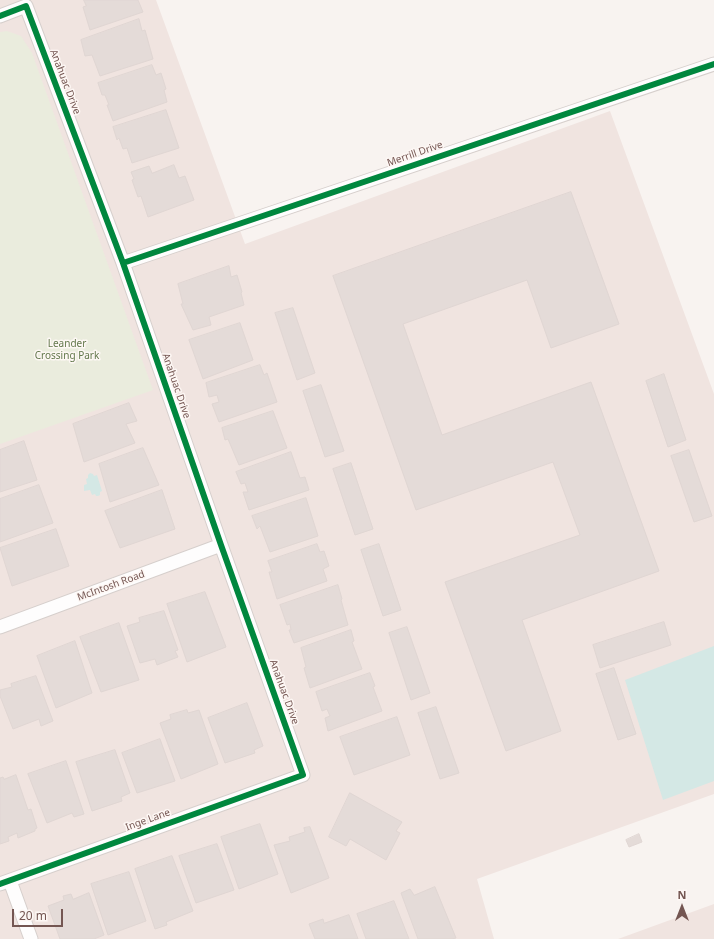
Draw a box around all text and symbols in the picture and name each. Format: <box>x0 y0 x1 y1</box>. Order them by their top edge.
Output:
street label: Anahuac Drive <box>47 48 83 116</box>
street label: Merrill Drive <box>386 139 444 169</box>
park label: Leander Crossing Park <box>35 338 99 362</box>
street label: Anahuac Drive <box>159 352 193 420</box>
street label: McIntosh Road <box>76 568 146 604</box>
street label: Anahuac Drive <box>267 658 301 726</box>
street label: Inge Lane <box>124 806 172 834</box>
north arrow <box>662 887 702 927</box>
text: N <box>678 887 686 902</box>
scale bar <box>14 901 65 927</box>
text: 20 m <box>19 907 47 924</box>

